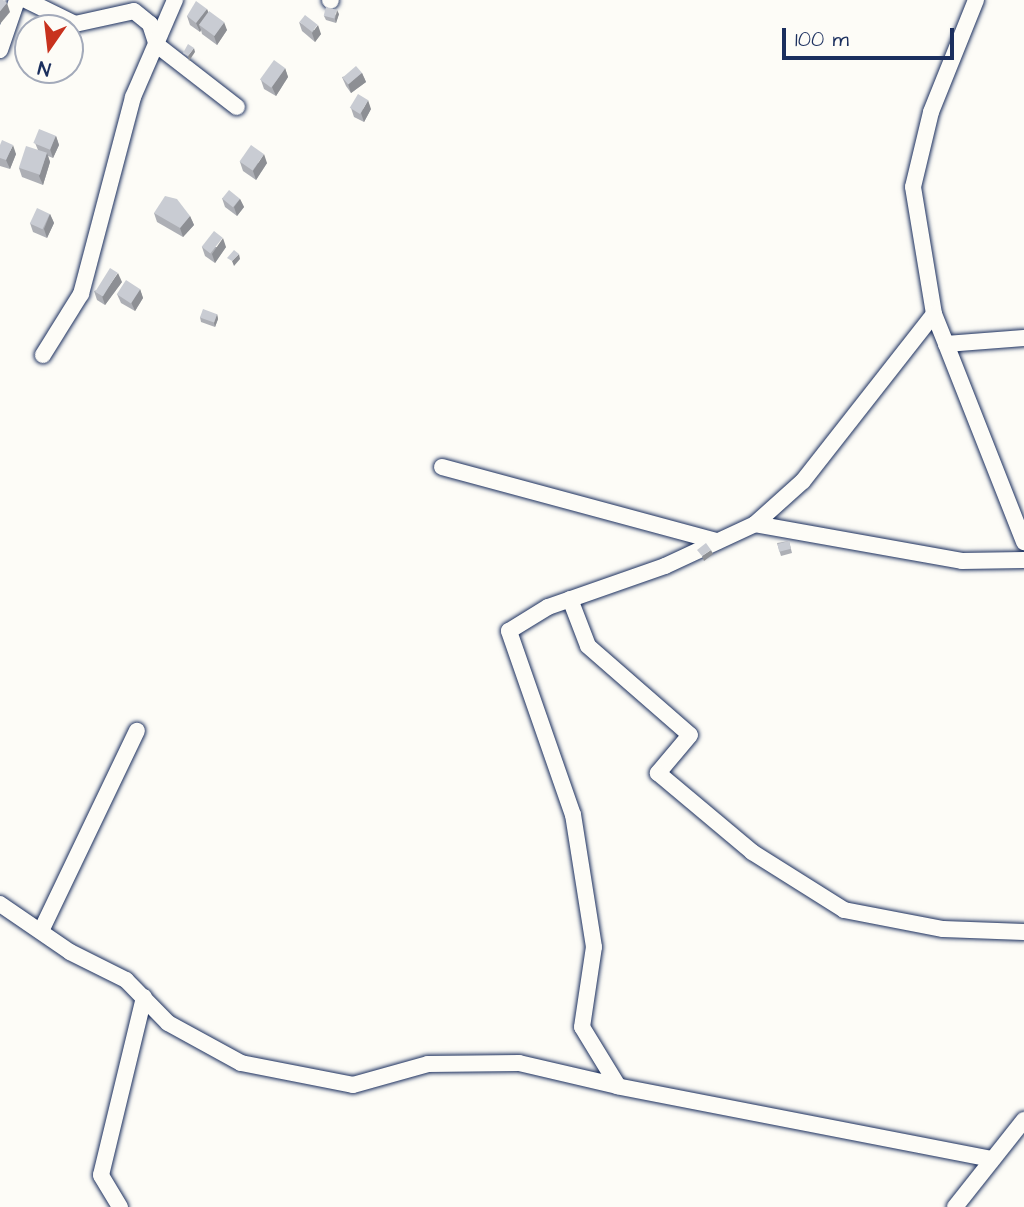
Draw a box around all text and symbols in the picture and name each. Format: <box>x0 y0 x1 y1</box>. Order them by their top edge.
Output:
north arrow <box>14 14 84 84</box>
scale bar <box>786 14 958 58</box>
text: 100 m <box>795 25 849 54</box>
text: N <box>35 53 53 82</box>

